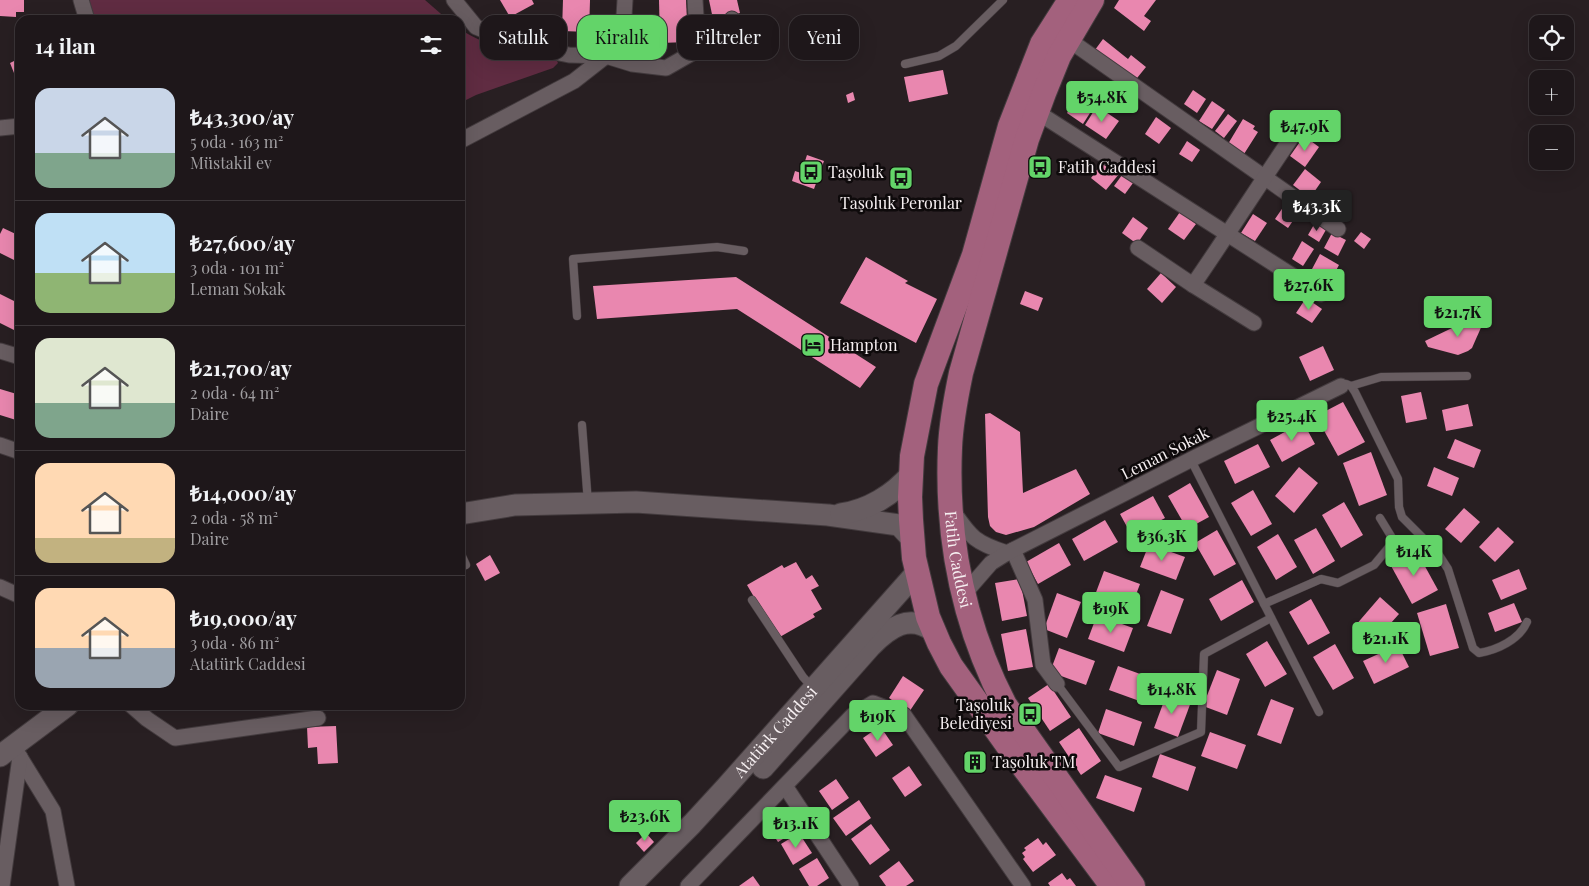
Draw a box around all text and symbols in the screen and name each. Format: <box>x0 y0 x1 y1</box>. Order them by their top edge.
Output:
chip: Satılık <box>480 15 567 60</box>
chip: Kiralık <box>577 15 667 60</box>
chip: Filtreler <box>677 15 779 60</box>
chip: Yeni <box>789 15 859 60</box>
map controls <box>1529 15 1574 170</box>
button: locate <box>1529 15 1574 60</box>
text: 14 ilan <box>35 31 96 59</box>
icon: filters <box>417 31 445 59</box>
button: + <box>1529 70 1574 115</box>
pin: ₺54.8K <box>1061 80 1143 123</box>
text: ₺54.8K <box>1077 86 1127 107</box>
text: ₺43,300/ay <box>190 102 294 130</box>
icon: home <box>75 108 135 168</box>
pin: ₺47.9K <box>1264 110 1346 152</box>
text: ₺47.9K <box>1281 115 1329 136</box>
button: − <box>1529 125 1574 170</box>
text: 5 oda · 163 m² <box>190 131 283 152</box>
text: Müstakil ev <box>190 152 272 173</box>
bus stop icon: Fatih Caddesi <box>1027 154 1053 180</box>
place label: Fatih Caddesi <box>1058 156 1156 177</box>
bus stop icon: Taşoluk <box>798 159 824 185</box>
place label: Taşoluk <box>828 161 884 182</box>
bus stop icon: Taşoluk Peronlar <box>888 165 914 191</box>
pin: ₺43.3K <box>1276 190 1358 232</box>
place label: Taşoluk Peronlar <box>840 192 962 213</box>
text: ₺43.3K <box>1293 195 1341 216</box>
text: ₺27,600/ay <box>190 228 295 256</box>
icon: home <box>75 233 135 293</box>
text: 3 oda · 101 m² <box>190 257 284 278</box>
pin: ₺27.6K <box>1268 268 1350 311</box>
text: ₺27.6K <box>1285 274 1333 295</box>
text: Leman Sokak <box>190 278 286 299</box>
pin: ₺21.7K <box>1417 296 1499 338</box>
text: ₺21.7K <box>1435 301 1481 322</box>
hotel icon: Hampton <box>800 332 826 358</box>
place label: Hampton <box>830 334 898 355</box>
text: ₺21,700/ay <box>190 353 292 381</box>
icon: home <box>75 358 135 418</box>
text: 2 oda · 64 m² <box>190 382 279 403</box>
pin: ₺25.4K <box>1251 400 1333 442</box>
text: Daire <box>190 403 229 424</box>
text: ₺25.4K <box>1267 405 1317 426</box>
street label: Leman Sokak <box>1117 421 1212 484</box>
text: ₺14,000/ay <box>190 478 296 506</box>
icon: home <box>75 483 135 543</box>
text: 2 oda · 58 m² <box>190 507 278 528</box>
street label: Fatih Caddesi <box>941 510 978 610</box>
pin: ₺36.3K <box>1121 520 1203 562</box>
text: ₺36.3K <box>1138 525 1186 546</box>
text: Daire <box>190 528 229 549</box>
pin: ₺14K <box>1384 534 1444 577</box>
text: ₺14K <box>1396 540 1432 561</box>
pin: ₺19K <box>1081 592 1141 634</box>
text: ₺19K <box>1093 597 1129 618</box>
text: ₺19,000/ay <box>190 603 297 631</box>
icon: home <box>75 608 135 668</box>
pin: ₺21.1K <box>1345 622 1427 664</box>
text: ₺21.1K <box>1363 627 1409 648</box>
text: 3 oda · 86 m² <box>190 632 279 653</box>
text: Atatürk Caddesi <box>190 653 306 674</box>
pin: ₺14.8K <box>1131 672 1213 715</box>
text: ₺14.8K <box>1148 678 1196 699</box>
street label: Atatürk Caddesi <box>728 681 821 782</box>
place label: Taşoluk Belediyesi <box>940 694 1012 733</box>
pin: ₺19K <box>848 700 908 742</box>
bus stop icon: Taşoluk Belediyesi <box>1017 701 1043 727</box>
text: ₺19K <box>860 705 896 726</box>
building icon: Taşoluk TM <box>962 749 988 775</box>
place label: Taşoluk TM <box>992 751 1075 772</box>
pin: ₺23.6K <box>604 800 686 842</box>
text: ₺23.6K <box>620 805 670 826</box>
pin: ₺13.1K <box>755 806 837 849</box>
text: ₺13.1K <box>774 812 818 833</box>

